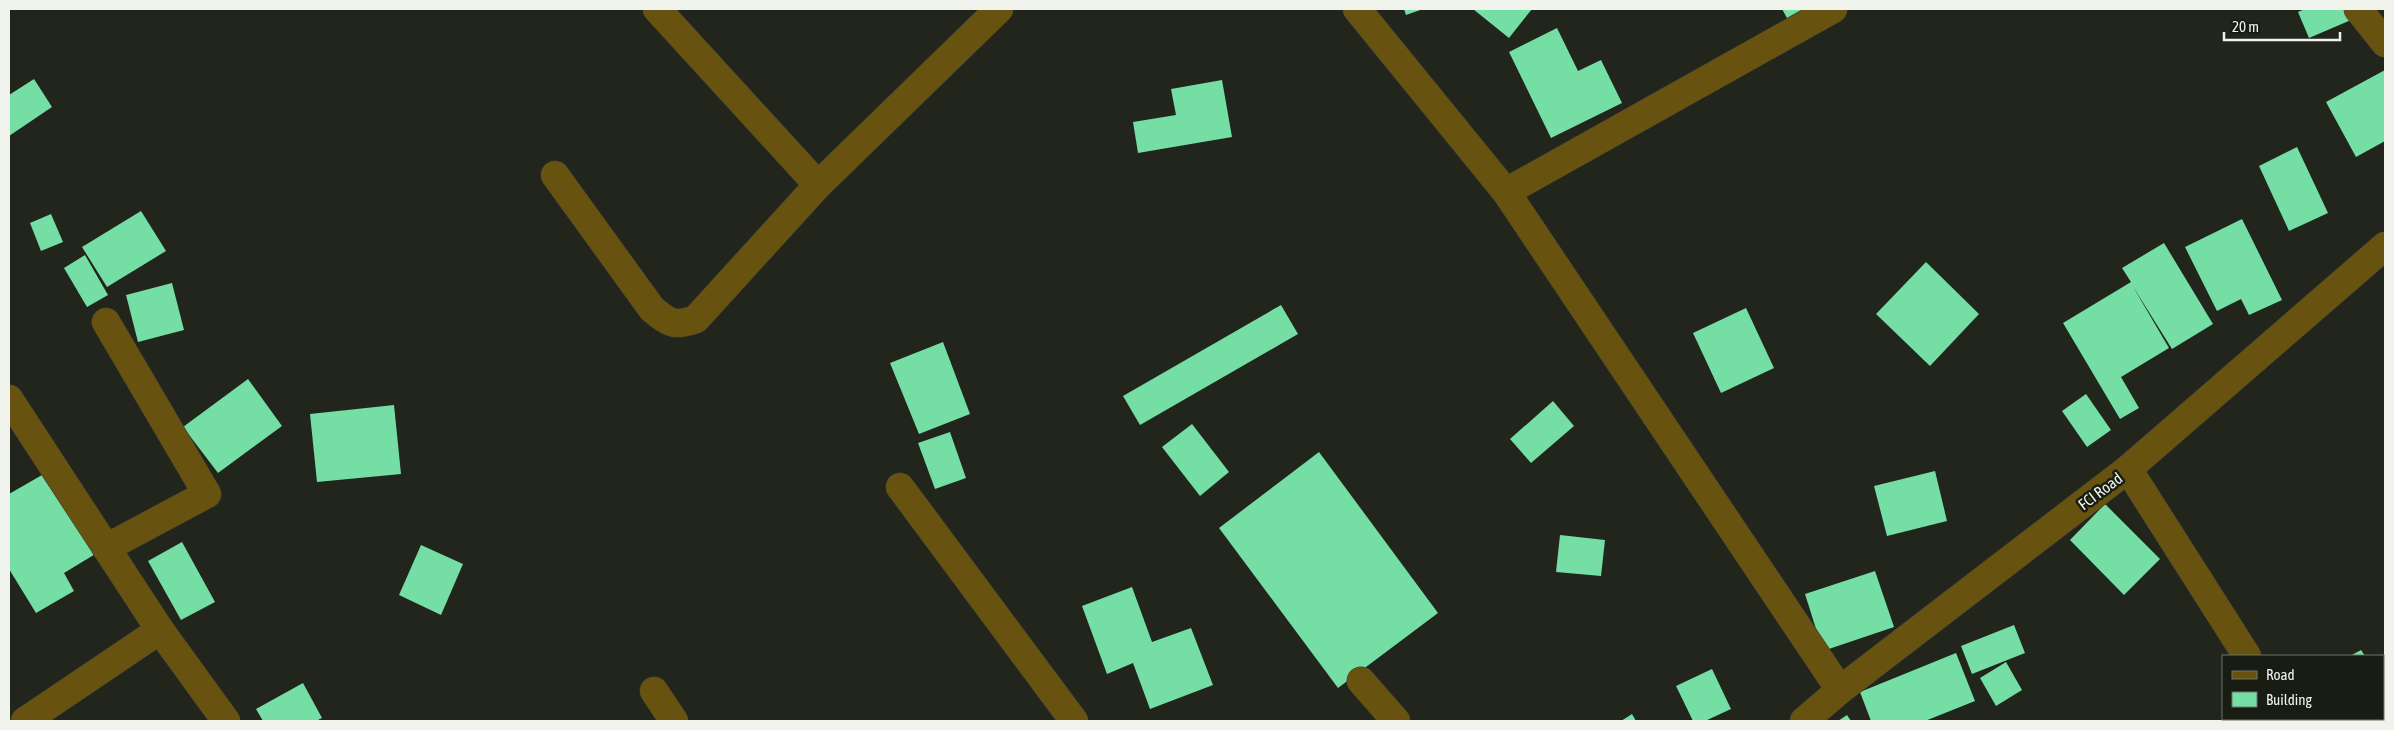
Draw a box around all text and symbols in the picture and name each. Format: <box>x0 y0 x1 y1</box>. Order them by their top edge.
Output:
scale bar <box>2224 10 2340 42</box>
text: 20 m <box>2232 18 2259 35</box>
street label: FCI Road <box>2074 469 2126 513</box>
legend <box>2222 655 2384 720</box>
text: Road <box>2266 666 2295 683</box>
text: Building <box>2266 691 2312 708</box>

